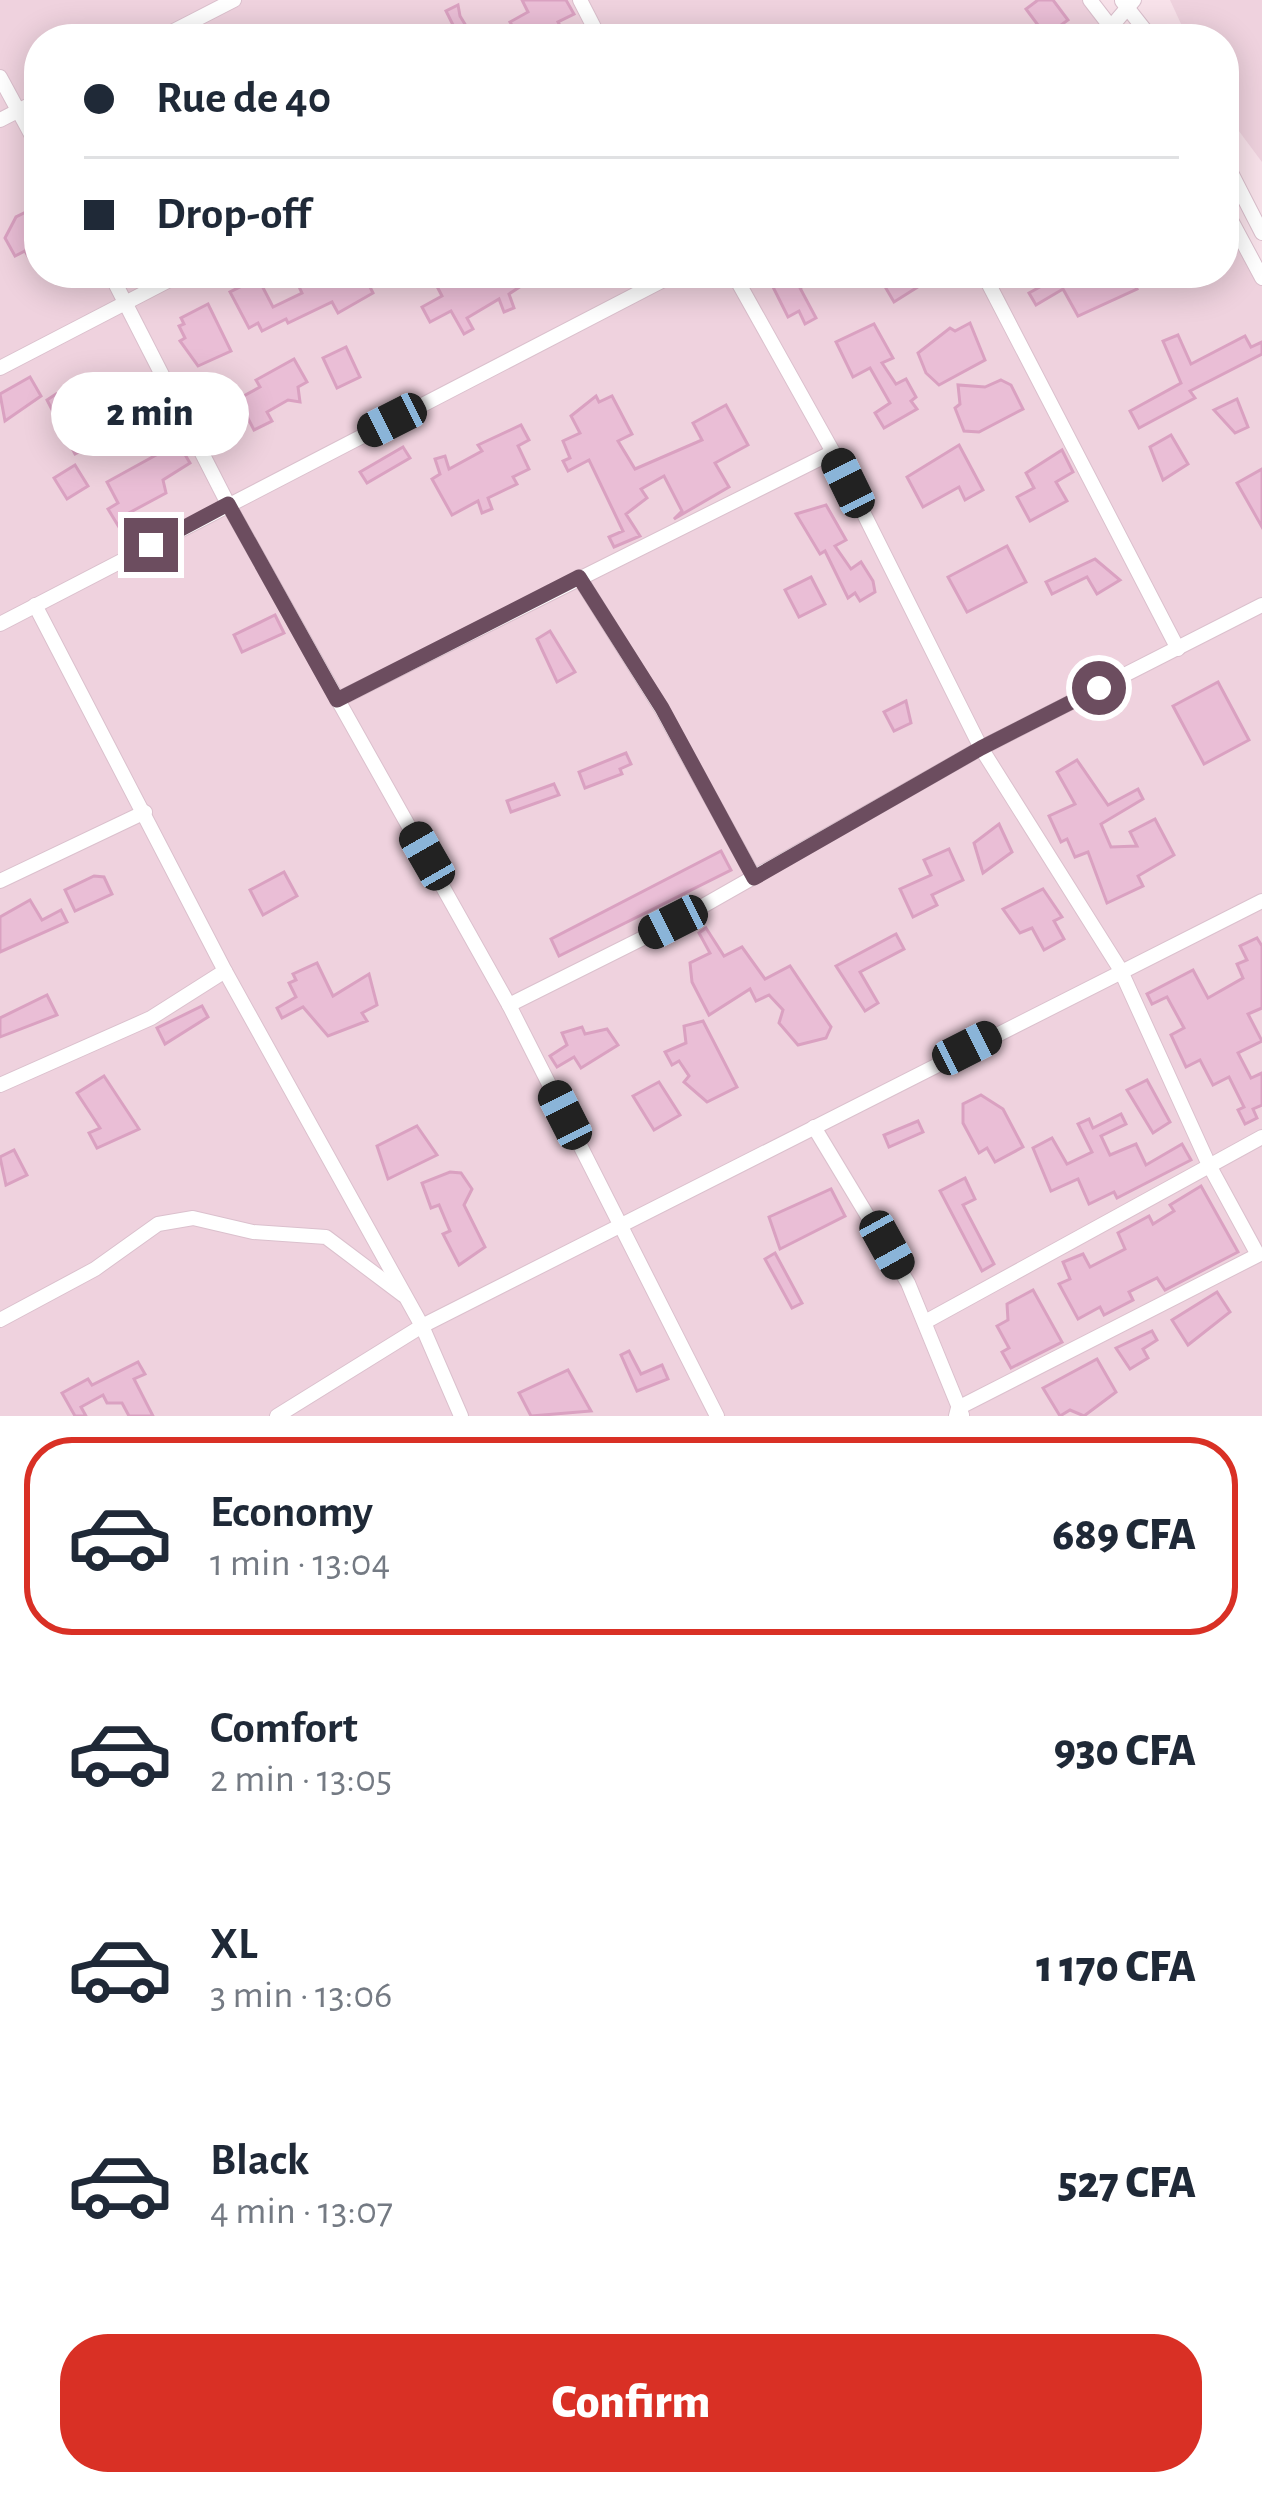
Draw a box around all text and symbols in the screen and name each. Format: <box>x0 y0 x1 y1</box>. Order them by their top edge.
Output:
text: Rue de 40 <box>156 76 331 121</box>
text: Drop-off <box>156 192 311 237</box>
callout: 2 min <box>52 371 250 455</box>
car <box>352 388 432 452</box>
text: 2 min <box>106 394 194 433</box>
car <box>816 443 880 523</box>
route end <box>124 518 178 572</box>
route start <box>1072 661 1126 715</box>
car <box>393 816 461 896</box>
car <box>633 890 713 954</box>
car <box>927 1016 1007 1080</box>
car <box>533 1075 597 1155</box>
car <box>854 1205 920 1285</box>
icon: car <box>66 1482 174 1590</box>
text: Economy <box>210 1490 373 1535</box>
text: 689 CFA <box>1052 1513 1196 1558</box>
text: 1 min · 13:04 <box>210 1544 390 1583</box>
icon: car <box>66 1698 174 1806</box>
text: Comfort <box>210 1706 358 1751</box>
text: 930 CFA <box>1054 1729 1196 1774</box>
text: 2 min · 13:05 <box>210 1760 392 1799</box>
icon: car <box>66 1914 174 2022</box>
text: XL <box>210 1922 258 1967</box>
text: 1 170 CFA <box>1036 1945 1196 1990</box>
text: 3 min · 13:06 <box>210 1976 392 2015</box>
icon: car <box>66 2130 174 2238</box>
text: Black <box>210 2138 309 2183</box>
text: 527 CFA <box>1058 2161 1196 2206</box>
text: 4 min · 13:07 <box>210 2192 393 2231</box>
button: Confirm <box>60 2334 1202 2472</box>

